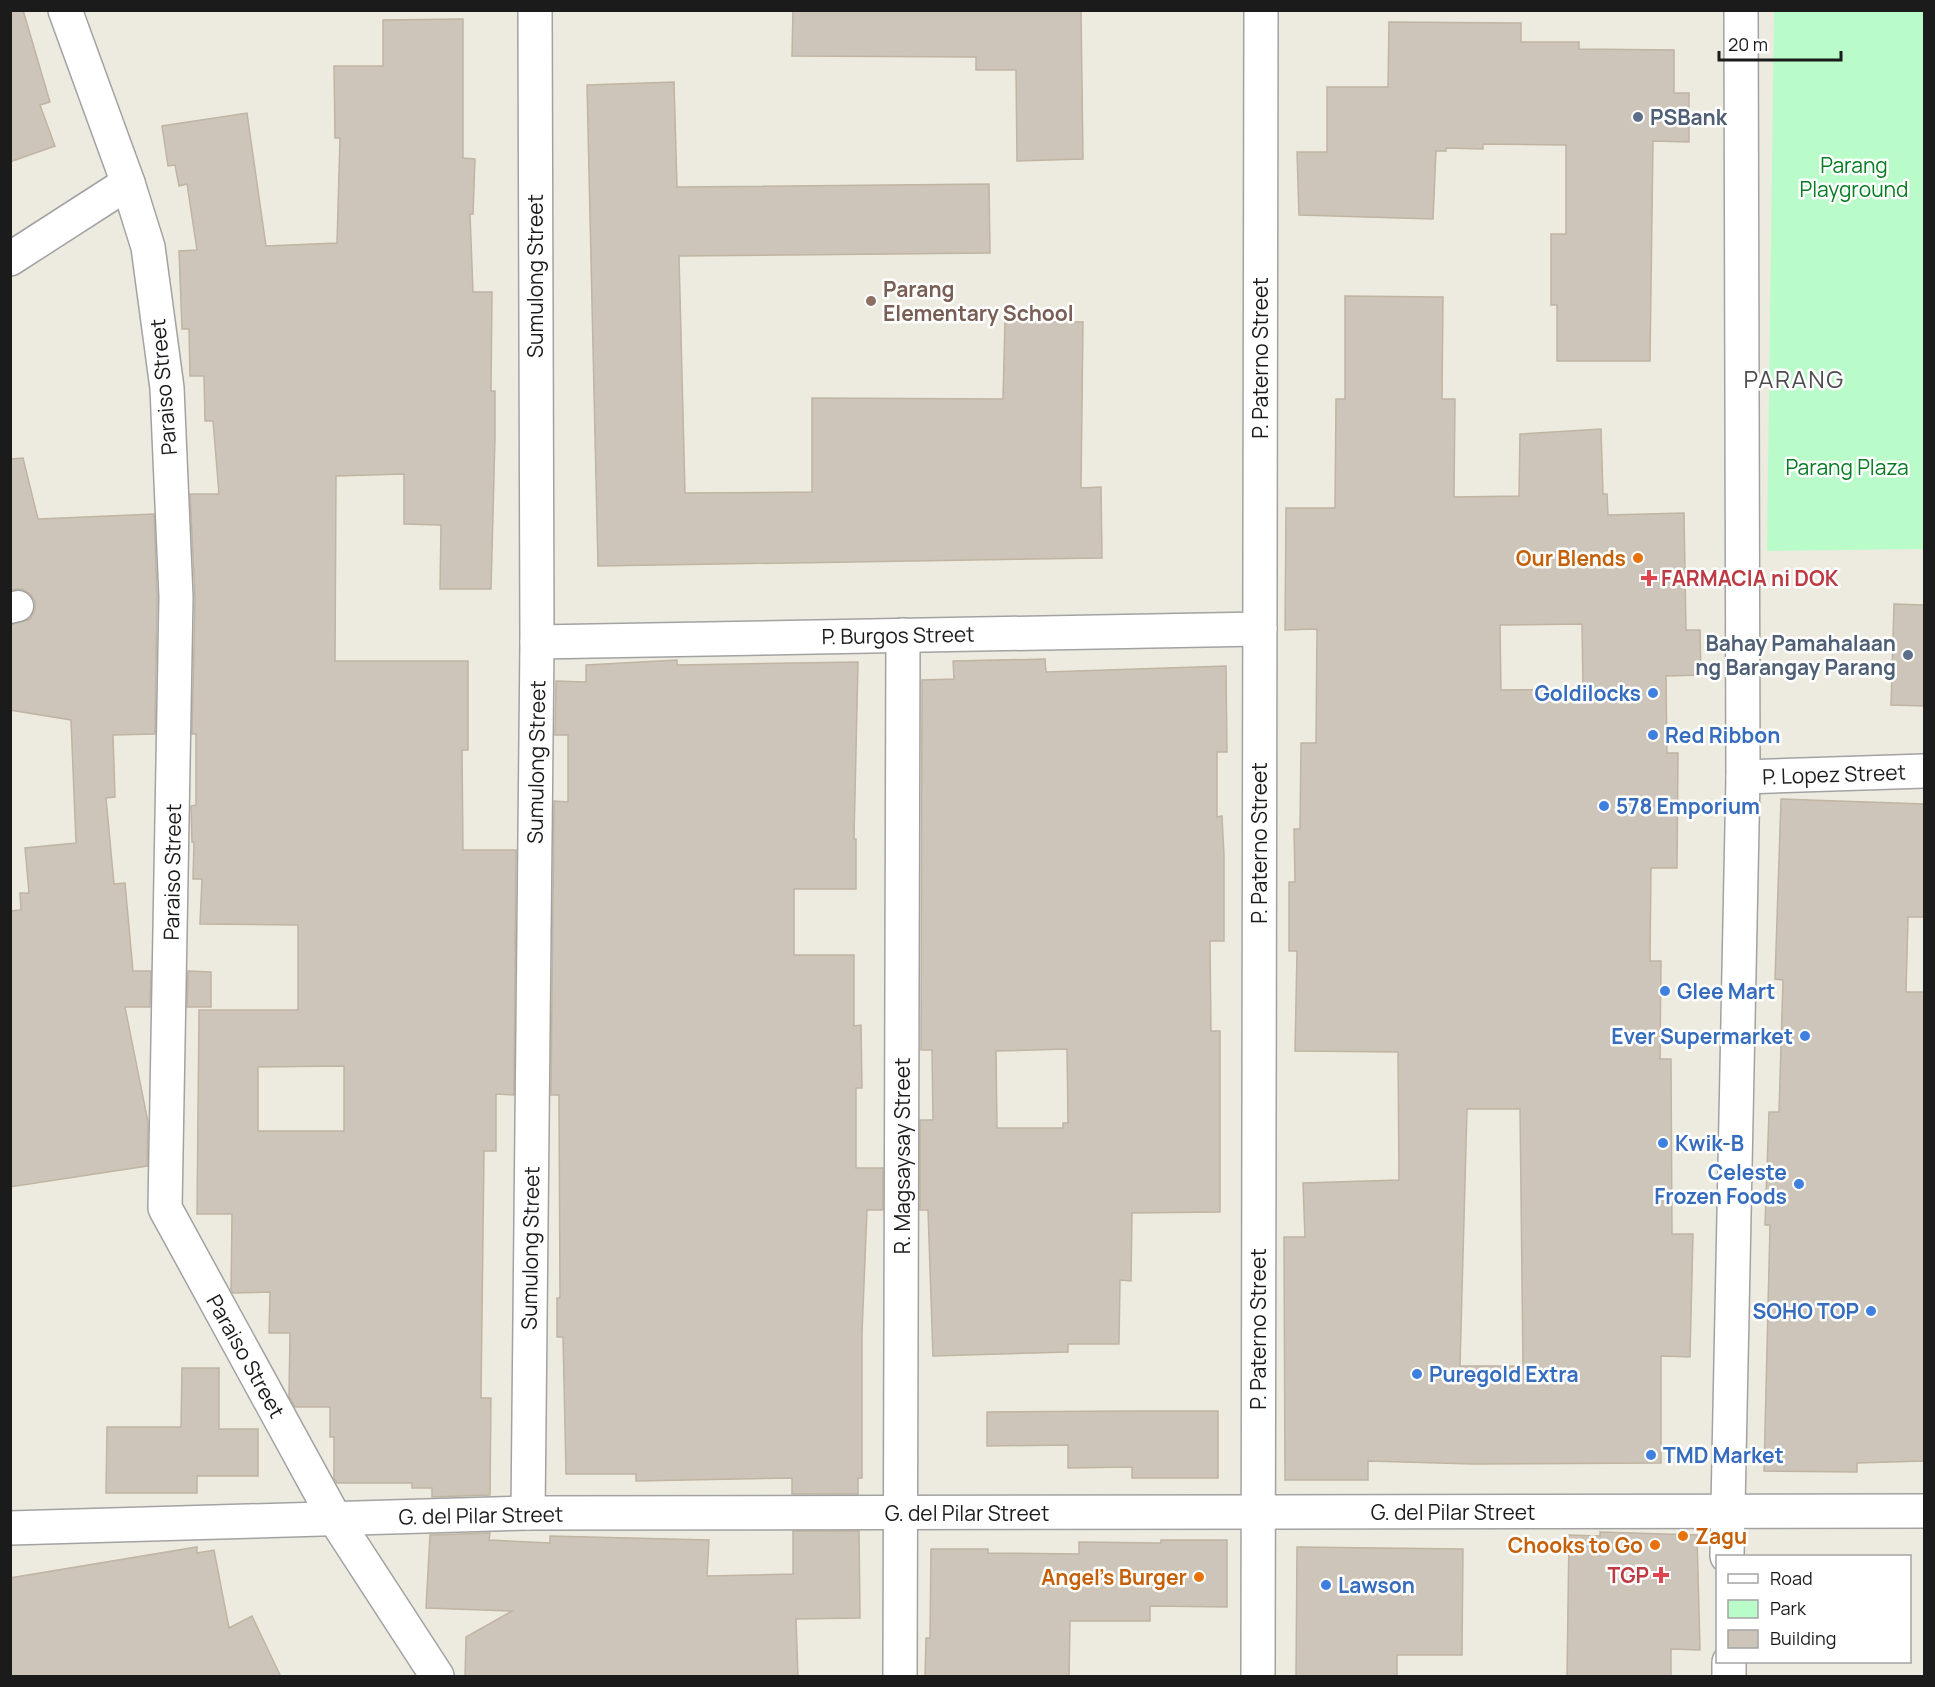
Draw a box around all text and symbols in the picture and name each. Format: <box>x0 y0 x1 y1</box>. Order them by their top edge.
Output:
scale bar <box>1719 24 1840 62</box>
text: 20 m <box>1728 32 1768 56</box>
place label: PSBank <box>1650 103 1728 131</box>
marker: PSBank <box>1631 110 1645 124</box>
park label: Parang Playground <box>1800 151 1908 203</box>
street label: Sumulong Street <box>521 194 549 358</box>
place label: Parang Elementary School <box>883 275 1074 327</box>
street label: P. Paterno Street <box>1246 277 1274 439</box>
marker: Parang Elementary School <box>864 294 878 308</box>
street label: Paraiso Street <box>143 318 183 456</box>
district label: PARANG <box>1743 362 1845 395</box>
park label: Parang Plaza <box>1785 453 1909 481</box>
place label: Our Blends <box>1516 544 1626 572</box>
marker: Our Blends <box>1631 551 1645 565</box>
place label: FARMACIA ni DOK <box>1661 564 1839 592</box>
marker: FARMACIA ni DOK <box>1642 571 1656 585</box>
street label: P. Burgos Street <box>821 620 975 650</box>
place label: Bahay Pamahalaan ng Barangay Parang <box>1695 629 1896 681</box>
marker: Bahay Pamahalaan ng Barangay Parang <box>1901 648 1915 662</box>
place label: Goldilocks <box>1534 679 1641 707</box>
street label: Sumulong Street <box>521 680 551 844</box>
marker: Goldilocks <box>1646 686 1660 700</box>
place label: Red Ribbon <box>1665 721 1780 749</box>
marker: Red Ribbon <box>1646 728 1660 742</box>
street label: P. Lopez Street <box>1762 758 1906 790</box>
street label: P. Paterno Street <box>1245 762 1273 924</box>
place label: 578 Emporium <box>1616 792 1760 820</box>
marker: 578 Emporium <box>1597 799 1611 813</box>
street label: Paraiso Street <box>157 803 187 941</box>
place label: Glee Mart <box>1677 977 1775 1005</box>
marker: Glee Mart <box>1658 984 1672 998</box>
place label: Ever Supermarket <box>1611 1022 1793 1050</box>
marker: Ever Supermarket <box>1798 1029 1812 1043</box>
street label: R. Magsaysay Street <box>888 1058 916 1254</box>
place label: Kwik-B <box>1675 1129 1744 1157</box>
marker: Kwik-B <box>1656 1136 1670 1150</box>
place label: Celeste Frozen Foods <box>1654 1158 1787 1210</box>
street label: Sumulong Street <box>515 1166 545 1330</box>
marker: Celeste Frozen Foods <box>1792 1177 1806 1191</box>
street label: P. Paterno Street <box>1244 1248 1272 1410</box>
street label: Paraiso Street <box>201 1289 291 1423</box>
place label: SOHO TOP <box>1752 1297 1859 1325</box>
marker: SOHO TOP <box>1864 1304 1878 1318</box>
place label: Puregold Extra <box>1429 1360 1579 1388</box>
marker: Puregold Extra <box>1410 1367 1424 1381</box>
place label: TMD Market <box>1663 1441 1784 1469</box>
marker: TMD Market <box>1644 1448 1658 1462</box>
street label: G. del Pilar Street <box>1371 1498 1535 1526</box>
street label: G. del Pilar Street <box>885 1499 1049 1527</box>
street label: G. del Pilar Street <box>398 1500 564 1530</box>
place label: Zagu <box>1695 1522 1747 1550</box>
marker: Zagu <box>1676 1529 1690 1543</box>
place label: Chooks to Go <box>1508 1531 1643 1559</box>
marker: Chooks to Go <box>1648 1538 1662 1552</box>
legend <box>1716 1555 1911 1663</box>
place label: TGP <box>1607 1561 1649 1589</box>
place label: Angel's Burger <box>1041 1563 1187 1591</box>
text: Road <box>1770 1566 1813 1590</box>
marker: TGP <box>1654 1568 1668 1582</box>
marker: Angel's Burger <box>1192 1570 1206 1584</box>
place label: Lawson <box>1338 1571 1415 1599</box>
marker: Lawson <box>1319 1578 1333 1592</box>
text: Park <box>1770 1596 1807 1620</box>
text: Building <box>1770 1626 1836 1650</box>

